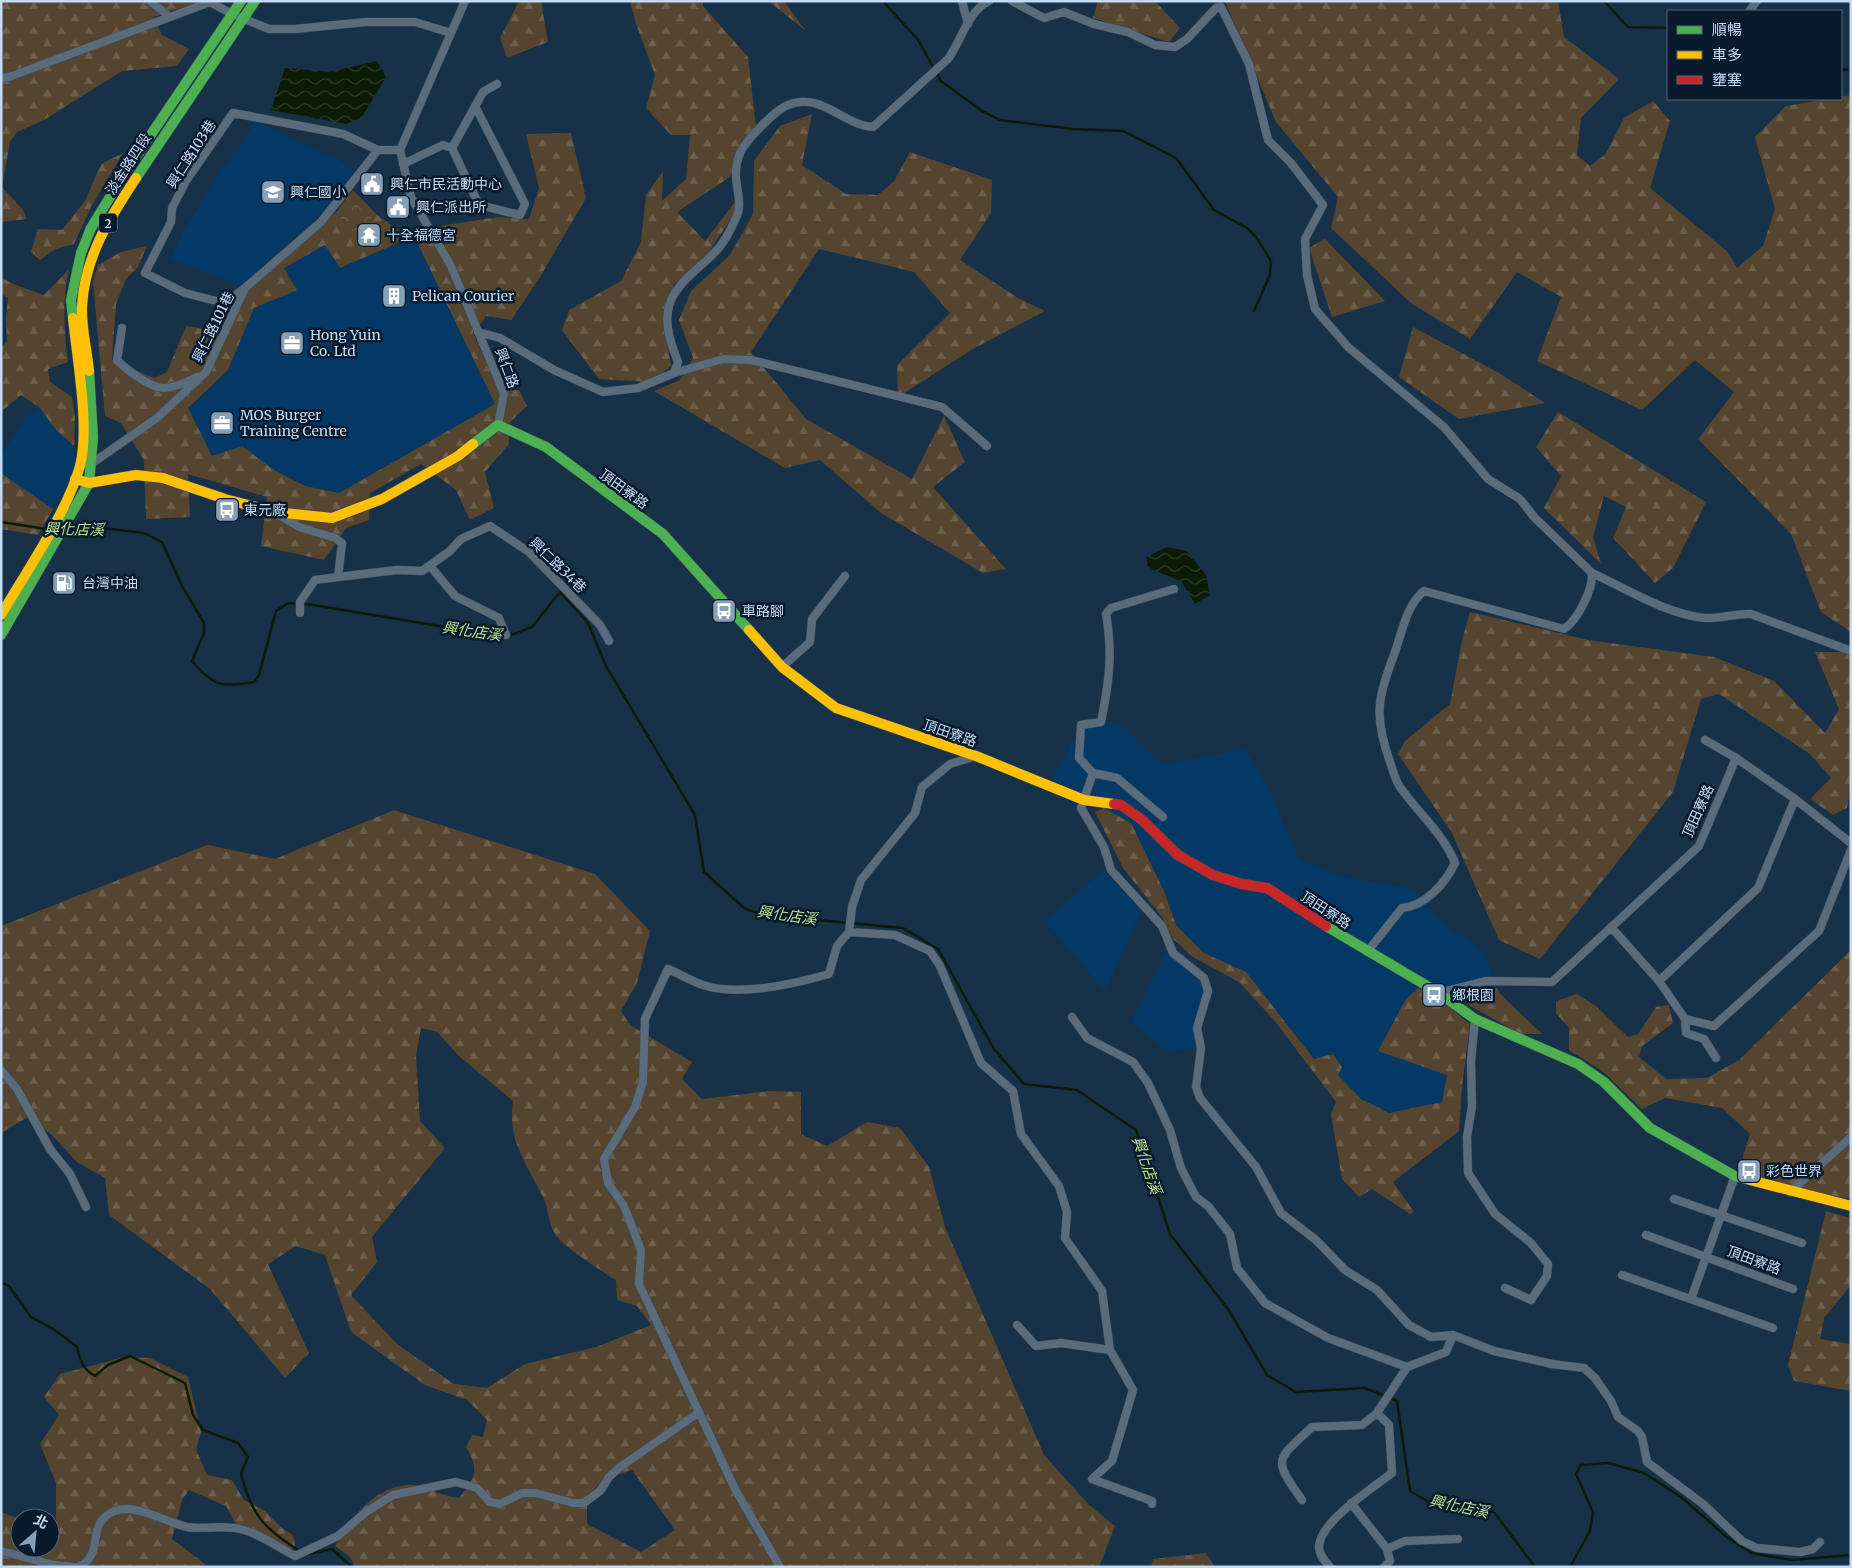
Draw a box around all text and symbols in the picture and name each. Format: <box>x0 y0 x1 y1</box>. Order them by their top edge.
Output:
legend <box>1667 10 1842 100</box>
text: 順暢 <box>1712 20 1742 39</box>
text: 車多 <box>1712 45 1742 64</box>
text: 壅塞 <box>1712 70 1742 89</box>
street label: 興仁路103巷 <box>162 116 220 192</box>
street label: 淡金路四段 <box>101 130 155 198</box>
public building icon: 興仁市民活動中心 <box>359 171 385 197</box>
place label: 興仁市民活動中心 <box>390 175 502 193</box>
school or university icon: 興仁國小 <box>260 179 286 205</box>
place label: 興仁國小 <box>290 183 346 201</box>
public building icon: 興仁派出所 <box>385 194 411 220</box>
place label: 興仁派出所 <box>416 198 486 216</box>
road number: 2 <box>99 214 117 232</box>
temple icon: 十全福德宮 <box>356 222 382 248</box>
place label: 十全福德宮 <box>386 226 456 244</box>
building icon: Pelican Courier <box>381 283 407 309</box>
place label: Pelican Courier <box>412 287 514 305</box>
street label: 興仁路101巷 <box>188 289 238 365</box>
place label: Hong Yuin Co. Ltd <box>310 326 381 360</box>
office icon: Hong Yuin Co. Ltd <box>279 330 305 356</box>
street label: 興仁路 <box>491 345 523 391</box>
place label: MOS Burger Training Centre <box>240 406 347 440</box>
office icon: MOS Burger Training Centre <box>209 410 235 436</box>
street label: 頂田寮路 <box>596 465 652 513</box>
bus stop icon: 東元廠 <box>214 497 240 523</box>
place label: 東元廠 <box>244 501 286 519</box>
water label: 興化店溪 <box>44 519 106 539</box>
street label: 興仁路34巷 <box>526 533 590 597</box>
fuel station icon: 台灣中油 <box>51 570 77 596</box>
place label: 台灣中油 <box>82 574 138 592</box>
bus stop icon: 車路腳 <box>711 598 737 624</box>
place label: 車路腳 <box>742 602 784 620</box>
water label: 興化店溪 <box>441 617 505 645</box>
street label: 頂田寮路 <box>921 715 979 751</box>
street label: 頂田寮路 <box>1678 782 1718 840</box>
street label: 頂田寮路 <box>1298 887 1354 933</box>
water label: 興化店溪 <box>756 901 820 929</box>
bus stop icon: 鄉根園 <box>1421 982 1447 1008</box>
place label: 鄉根園 <box>1452 986 1494 1004</box>
water label: 興化店溪 <box>1128 1134 1166 1198</box>
bus stop icon: 彩色世界 <box>1736 1158 1762 1184</box>
place label: 彩色世界 <box>1766 1162 1822 1180</box>
street label: 頂田寮路 <box>1725 1242 1783 1278</box>
water label: 興化店溪 <box>1428 1490 1492 1522</box>
north arrow <box>10 1508 60 1558</box>
text: 北 <box>31 1510 51 1533</box>

